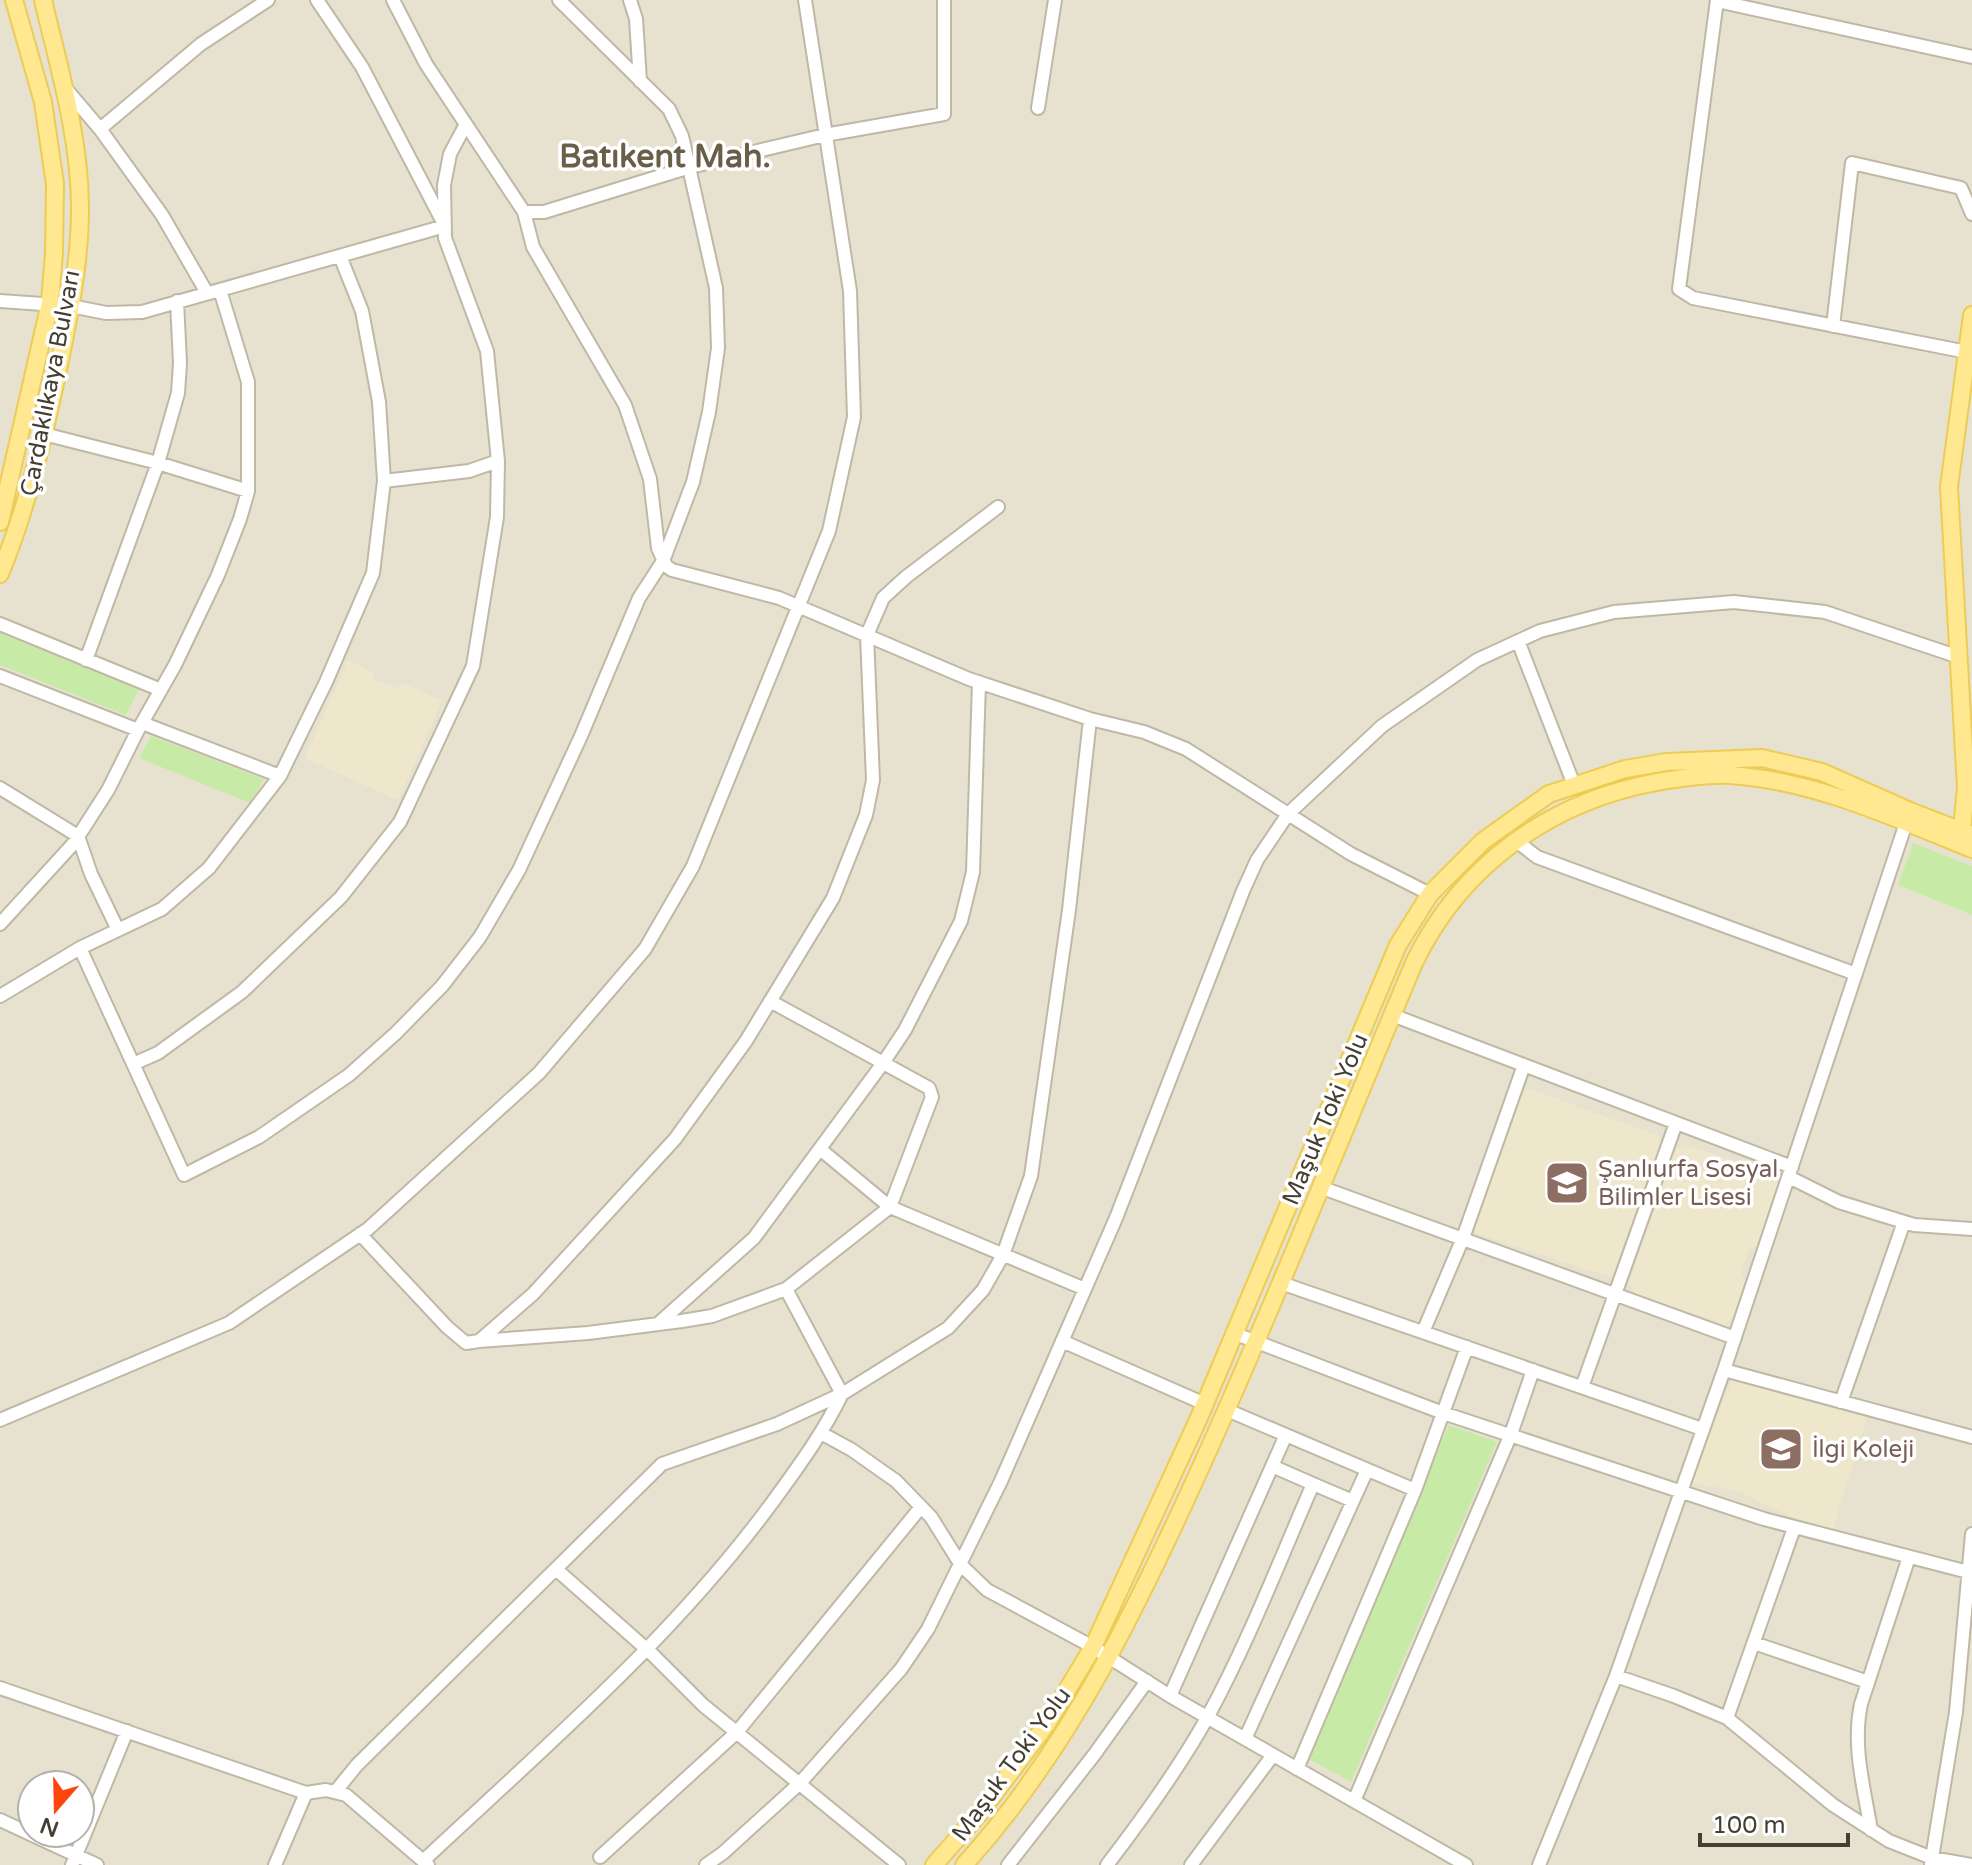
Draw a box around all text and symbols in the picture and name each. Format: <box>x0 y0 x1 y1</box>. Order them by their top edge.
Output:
district label: Batıkent Mah. <box>559 138 771 176</box>
street label: Çardaklıkaya Bulvarı <box>14 268 87 499</box>
street label: Maşuk Toki Yolu <box>1276 1029 1375 1209</box>
place label: Şanlıurfa Sosyal Bilimler Lisesi <box>1598 1155 1778 1212</box>
school or university icon: Şanlıurfa Sosyal Bilimler Lisesi <box>1543 1159 1591 1207</box>
school or university icon: İlgi Koleji <box>1757 1425 1805 1473</box>
place label: İlgi Koleji <box>1812 1435 1914 1464</box>
street label: Maşuk Toki Yolu <box>946 1681 1077 1847</box>
north arrow <box>16 1769 96 1849</box>
scale bar <box>1700 1797 1848 1847</box>
text: 100 m <box>1712 1811 1786 1840</box>
text: N <box>37 1812 62 1842</box>

